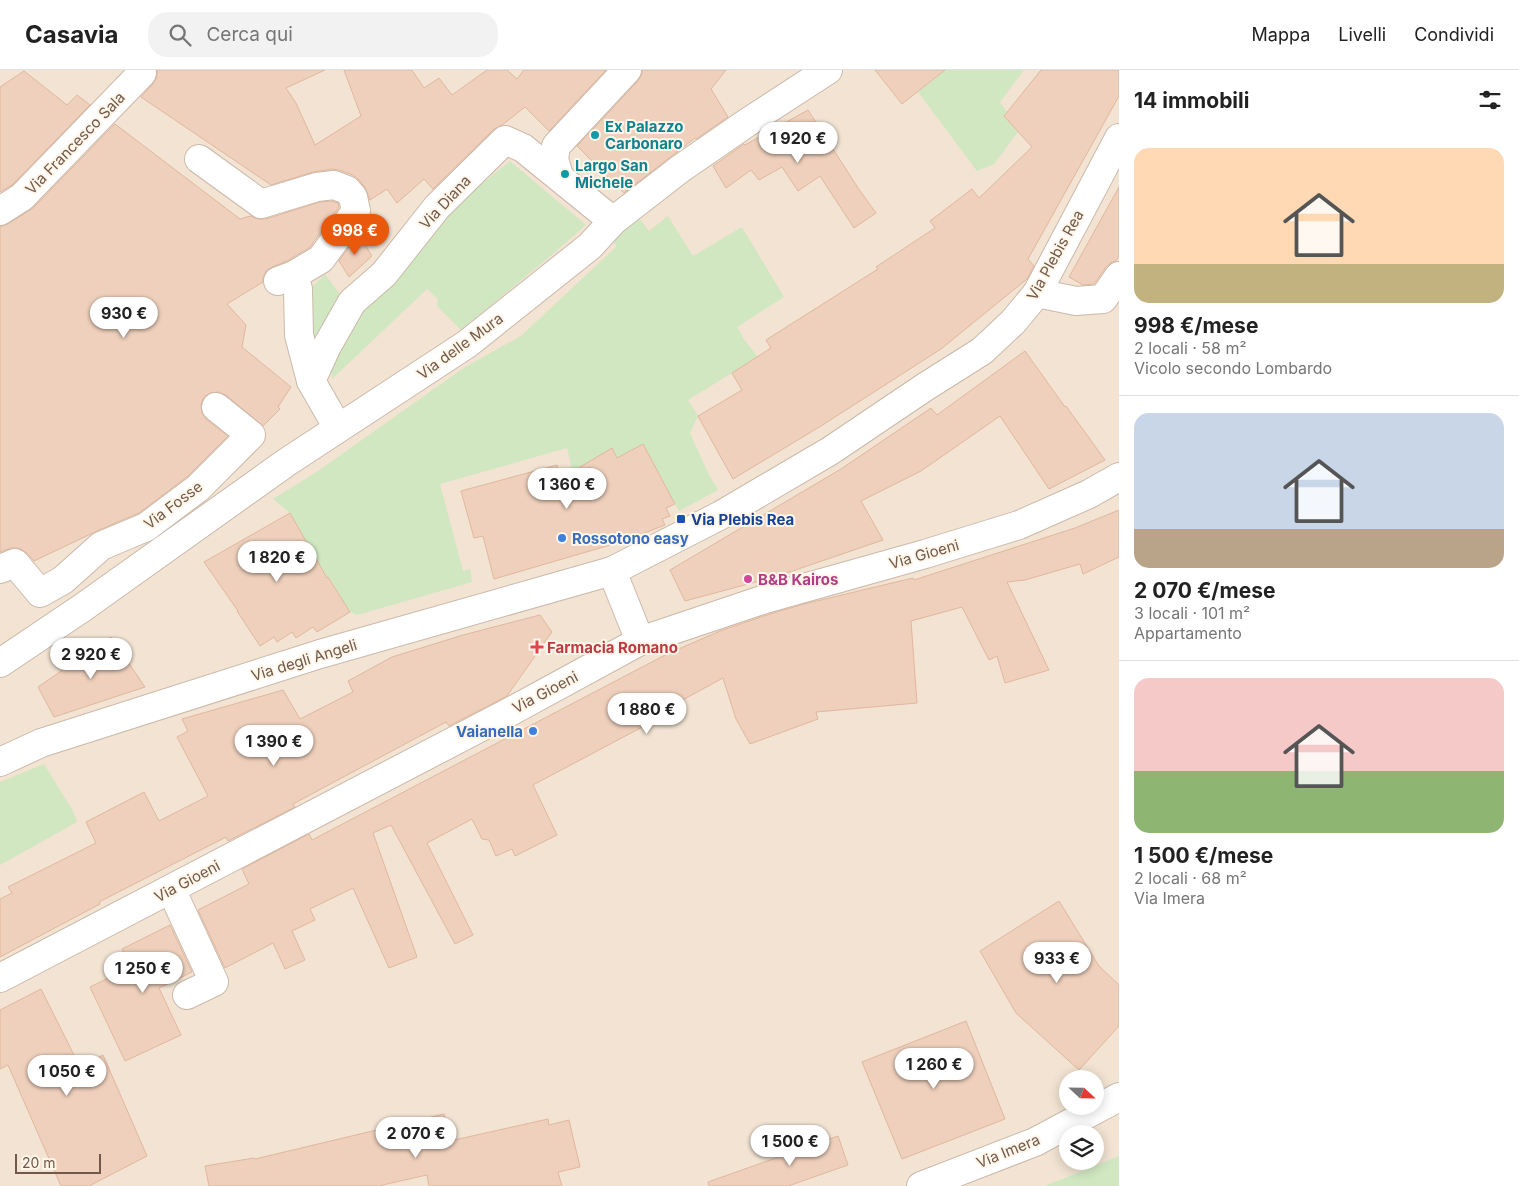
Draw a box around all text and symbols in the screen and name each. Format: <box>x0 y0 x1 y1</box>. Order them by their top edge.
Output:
search box <box>148 12 498 57</box>
text: Casavia <box>25 20 118 49</box>
icon: search <box>166 21 194 49</box>
text: Cerca qui <box>206 23 293 46</box>
text: Mappa <box>1252 24 1310 45</box>
text: Livelli <box>1338 24 1386 45</box>
text: Condividi <box>1414 24 1494 45</box>
icon: filters <box>1476 86 1504 114</box>
street label: Via Francesco Sala <box>21 88 129 198</box>
text: 14 immobili <box>1134 88 1249 113</box>
place label: Ex Palazzo Carbonaro <box>605 117 683 153</box>
pin: 1 920 € <box>752 122 844 164</box>
text: 1 920 € <box>770 128 826 148</box>
marker: Ex Palazzo Carbonaro <box>589 129 601 141</box>
place label: Largo San Michele <box>575 156 648 192</box>
marker: Largo San Michele <box>559 168 571 180</box>
street label: Via Diana <box>415 171 475 233</box>
icon: home <box>1274 180 1364 270</box>
street label: Via Plebis Rea <box>1022 207 1088 303</box>
pin: 998 € <box>320 214 390 256</box>
text: 998 € <box>332 220 378 240</box>
pin: 930 € <box>89 296 159 339</box>
text: 930 € <box>101 303 147 323</box>
street label: Via delle Mura <box>413 309 507 383</box>
text: 998 €/mese <box>1134 313 1258 338</box>
text: 2 locali · 58 m² <box>1134 338 1247 358</box>
text: Vicolo secondo Lombardo <box>1134 358 1332 378</box>
icon: home <box>1274 446 1364 536</box>
pin: 1 360 € <box>521 468 613 510</box>
text: 1 360 € <box>539 474 595 494</box>
street label: Via Fosse <box>140 477 206 533</box>
place label: Via Plebis Rea <box>691 510 794 529</box>
marker: Via Plebis Rea <box>675 513 687 525</box>
place label: Rossotono easy <box>572 529 689 548</box>
marker: Rossotono easy <box>556 532 568 544</box>
street label: Via Gioeni <box>887 535 961 573</box>
pin: 1 820 € <box>231 540 323 583</box>
text: 1 820 € <box>249 547 305 567</box>
place label: B&B Kairos <box>758 570 838 589</box>
marker: B&B Kairos <box>742 573 754 585</box>
text: 2 070 €/mese <box>1134 578 1275 603</box>
text: 3 locali · 101 m² <box>1134 603 1250 623</box>
text: Appartamento <box>1134 623 1242 643</box>
street label: Via degli Angeli <box>249 635 359 685</box>
pin: 2 920 € <box>45 638 137 680</box>
place label: Farmacia Romano <box>547 638 678 657</box>
marker: Farmacia Romano <box>531 641 543 653</box>
text: 2 920 € <box>61 644 121 664</box>
street label: Via Gioeni <box>509 667 581 717</box>
pin: 1 880 € <box>601 692 693 735</box>
text: 1 880 € <box>618 699 676 719</box>
icon: home <box>1274 711 1364 801</box>
place label: Vaianella <box>456 722 523 741</box>
pin: 1 390 € <box>228 724 320 767</box>
marker: Vaianella <box>527 725 539 737</box>
text: 1 390 € <box>246 731 302 751</box>
text: 1 500 €/mese <box>1134 843 1273 868</box>
street label: Via Gioeni <box>151 856 223 906</box>
text: 2 locali · 68 m² <box>1134 868 1247 888</box>
text: Via Imera <box>1134 888 1205 908</box>
pin: 933 € <box>1022 942 1092 984</box>
text: 933 € <box>1034 948 1080 968</box>
pin: 1 250 € <box>97 952 189 994</box>
text: 1 250 € <box>115 958 171 978</box>
pin: 1 260 € <box>888 1048 980 1090</box>
pin: 1 050 € <box>21 1054 113 1097</box>
text: 1 260 € <box>906 1054 962 1074</box>
text: 1 050 € <box>38 1061 96 1081</box>
north arrow <box>1059 1070 1104 1115</box>
map controls <box>1059 1070 1104 1170</box>
pin: 2 070 € <box>370 1116 462 1159</box>
text: 2 070 € <box>387 1123 445 1143</box>
pin: 1 500 € <box>744 1124 836 1167</box>
button: layers <box>1059 1125 1104 1170</box>
street label: Via Imera <box>974 1130 1042 1172</box>
text: 1 500 € <box>761 1131 819 1151</box>
scale bar <box>15 1151 101 1174</box>
text: 20 m <box>22 1154 56 1171</box>

